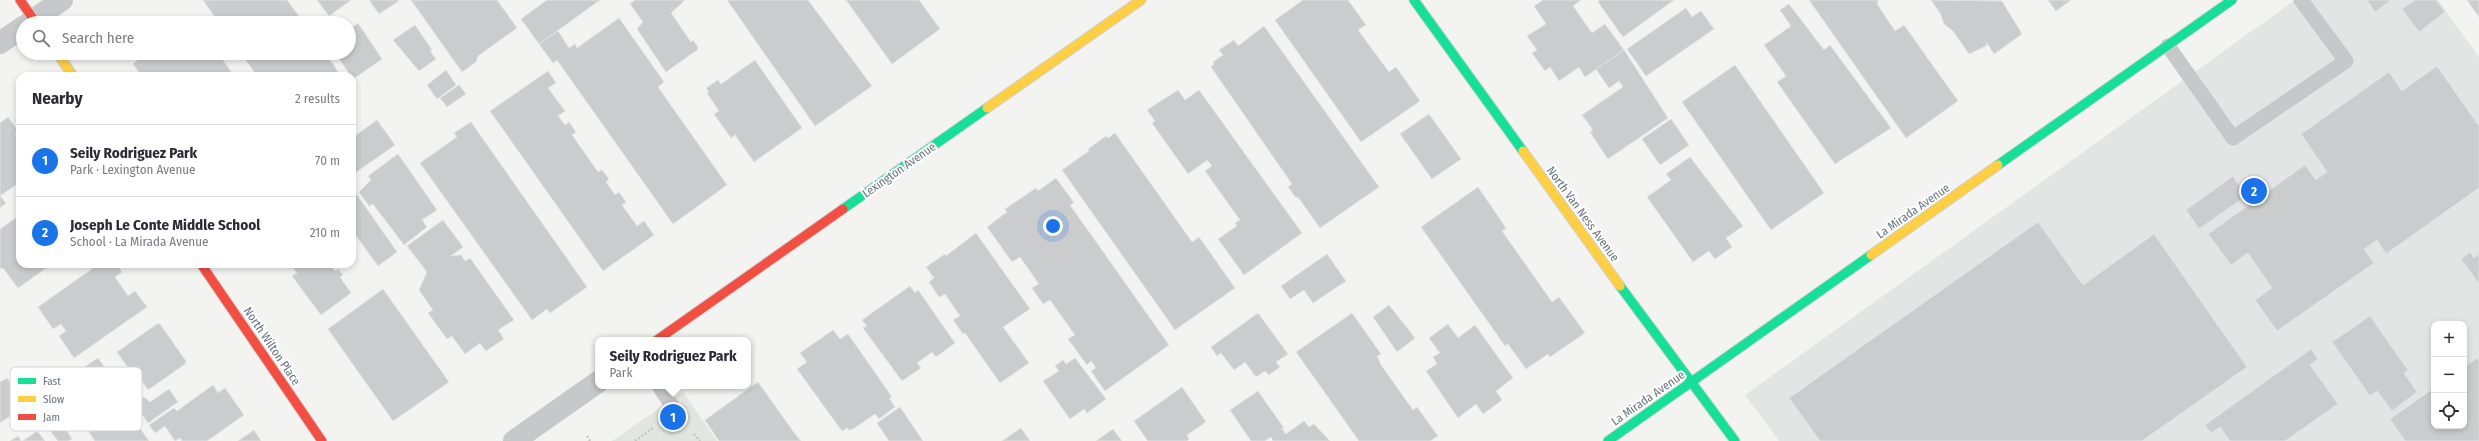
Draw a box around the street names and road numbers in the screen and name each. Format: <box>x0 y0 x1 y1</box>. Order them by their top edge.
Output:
street label: Lexington Avenue <box>860 139 938 201</box>
street label: North Van Ness Avenue <box>1544 164 1622 264</box>
street label: La Mirada Avenue <box>1874 180 1952 242</box>
street label: North Wilton Place <box>241 304 303 388</box>
street label: La Mirada Avenue <box>1609 367 1687 429</box>

